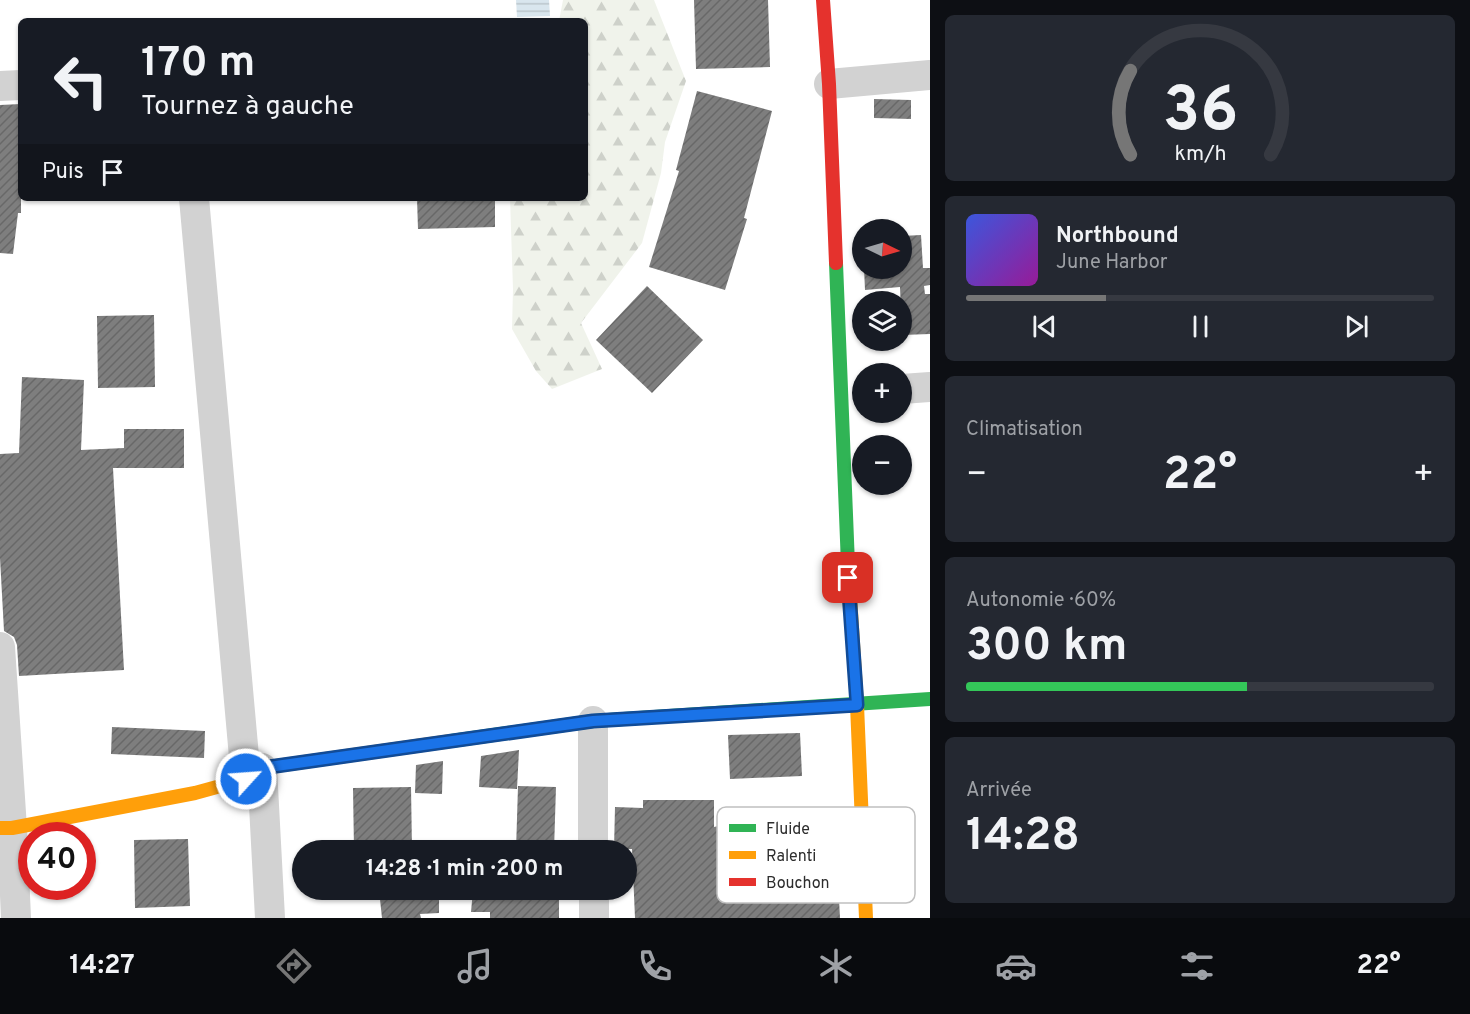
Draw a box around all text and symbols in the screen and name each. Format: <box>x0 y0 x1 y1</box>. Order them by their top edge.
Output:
text: 170 m <box>141 38 255 91</box>
icon: left <box>42 42 120 120</box>
text: 36 <box>1162 74 1238 153</box>
text: Tournez à gauche <box>141 90 354 124</box>
text: km/h <box>1174 141 1226 168</box>
icon: arrive <box>96 156 129 189</box>
text: Puis <box>42 159 84 186</box>
north arrow <box>852 219 912 279</box>
map controls <box>852 219 912 495</box>
text: Northbound <box>1056 223 1179 250</box>
text: June Harbor <box>1056 250 1168 276</box>
button: layers <box>852 291 912 351</box>
icon: previous <box>1028 310 1061 343</box>
icon: pause <box>1184 310 1217 343</box>
icon: next <box>1340 310 1373 343</box>
button: + <box>852 363 912 423</box>
text: Climatisation <box>966 417 1083 443</box>
button: − <box>852 435 912 495</box>
text: 22° <box>1163 448 1237 505</box>
text: − <box>966 455 987 497</box>
text: + <box>1413 455 1434 497</box>
pin <box>822 552 873 603</box>
icon: arrive <box>831 561 864 594</box>
text: Autonomie · 60% <box>966 588 1116 614</box>
text: 300 km <box>966 619 1128 676</box>
position arrow <box>214 747 278 811</box>
text: Arrivée <box>966 778 1032 804</box>
legend <box>717 807 915 903</box>
text: 14:28 <box>966 809 1080 866</box>
text: Fluide <box>766 820 810 840</box>
speed limit sign: 40 <box>18 822 96 900</box>
text: Ralenti <box>766 847 816 867</box>
text: 14:28 · 1 min · 200 m <box>366 856 563 883</box>
text: Bouchon <box>766 874 830 894</box>
icon: directions <box>273 945 315 987</box>
icon: music <box>454 945 496 987</box>
icon: phone <box>634 945 676 987</box>
icon: climate <box>815 945 857 987</box>
icon: car <box>995 945 1037 987</box>
icon: filters <box>1176 945 1218 987</box>
text: 14:27 <box>69 949 135 983</box>
text: 22° <box>1356 949 1401 983</box>

